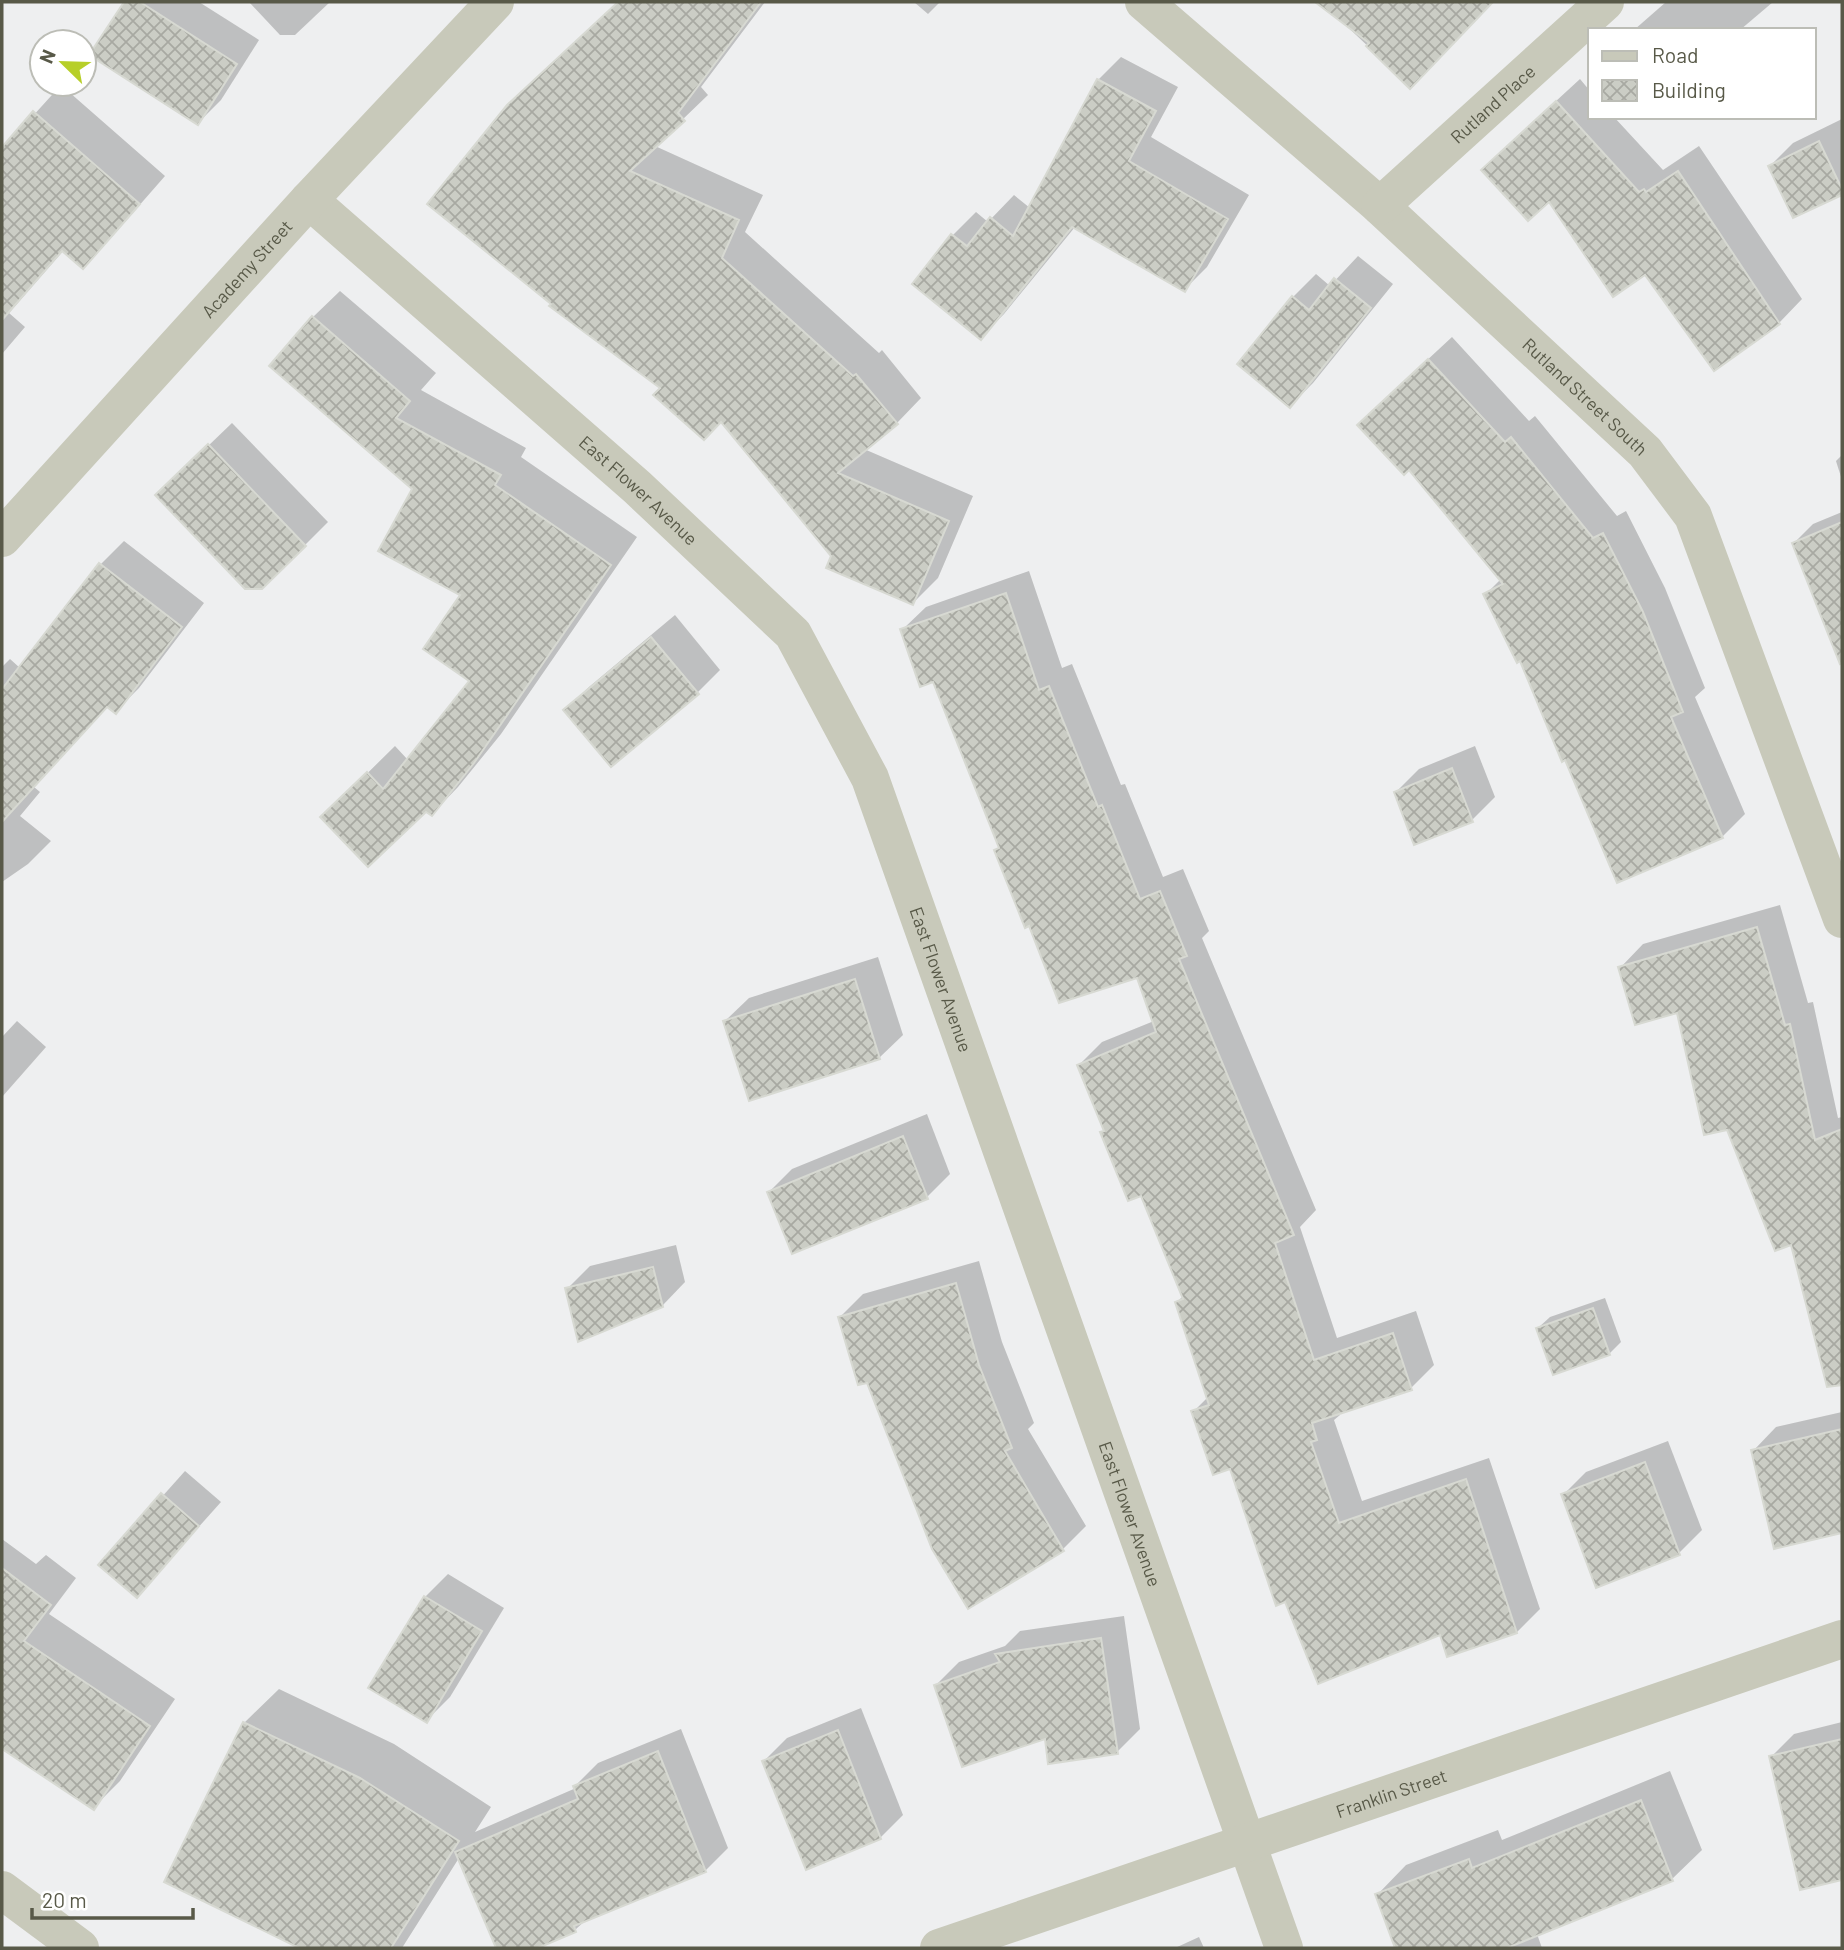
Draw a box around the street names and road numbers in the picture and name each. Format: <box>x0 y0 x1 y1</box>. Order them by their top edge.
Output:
street label: Rutland Place <box>1446 60 1539 148</box>
street label: Academy Street <box>197 215 297 322</box>
street label: Rutland Street South <box>1518 333 1652 460</box>
street label: East Flower Avenue <box>575 431 702 549</box>
street label: East Flower Avenue <box>905 904 977 1055</box>
street label: East Flower Avenue <box>1095 1438 1166 1589</box>
street label: Franklin Street <box>1333 1764 1450 1822</box>

